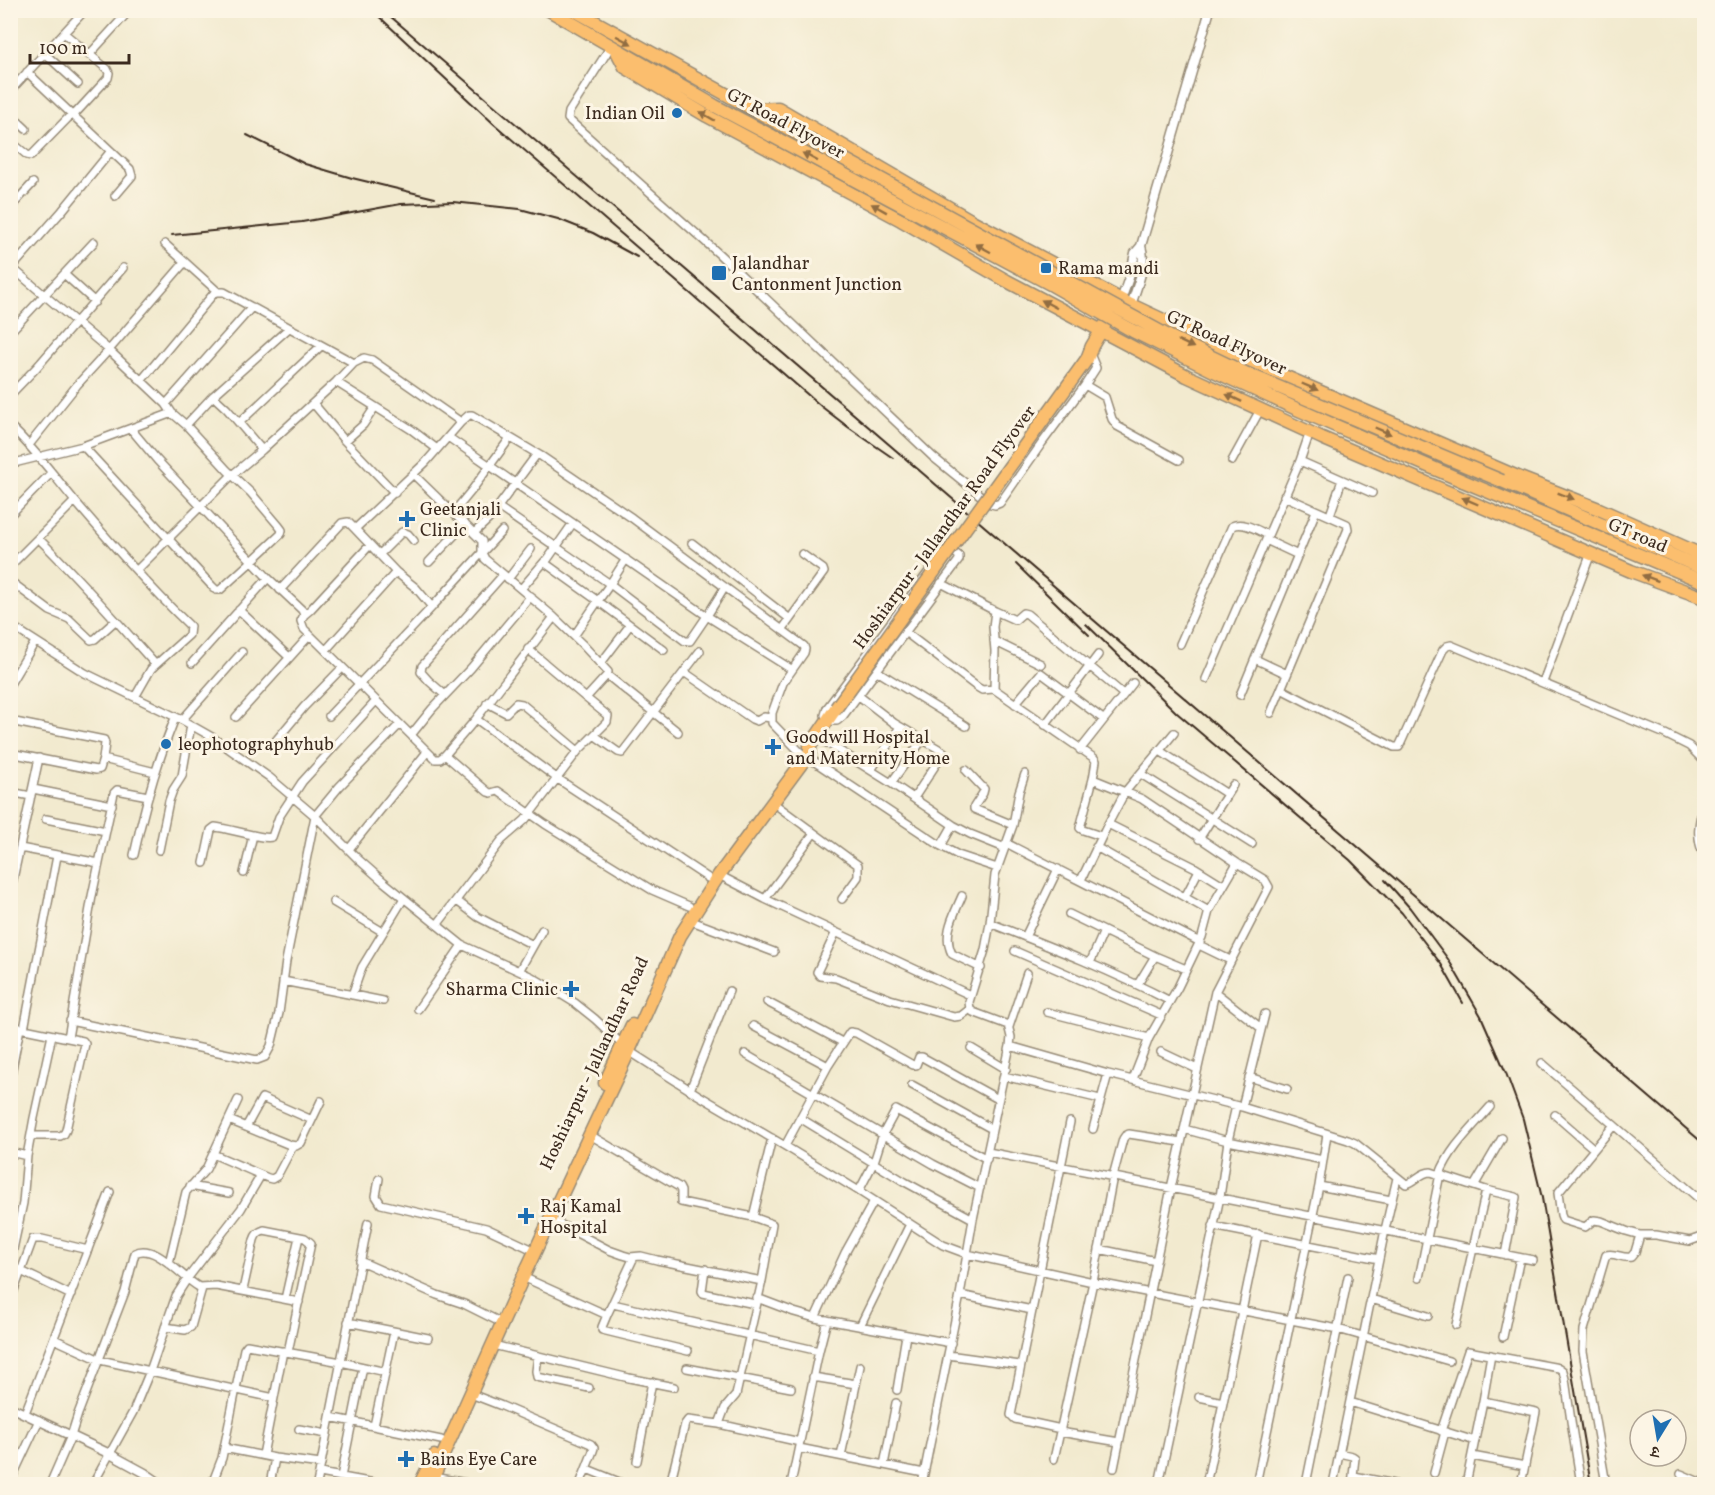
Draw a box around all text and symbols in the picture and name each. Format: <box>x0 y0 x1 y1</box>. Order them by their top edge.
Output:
scale bar <box>30 27 129 65</box>
one-way arrow <box>616 35 633 45</box>
text: 100 m <box>39 37 88 62</box>
street label: GT Road Flyover <box>722 83 849 166</box>
place label: Indian Oil <box>585 102 665 127</box>
marker: Indian Oil <box>670 106 684 120</box>
one-way arrow <box>698 111 715 121</box>
one-way arrow <box>802 152 819 161</box>
one-way arrow <box>870 203 887 213</box>
one-way arrow <box>974 243 991 253</box>
place label: Jalandhar Cantonment Junction <box>732 252 902 298</box>
place label: Rama mandi <box>1058 257 1159 282</box>
marker: Rama mandi <box>1039 261 1053 275</box>
marker: Jalandhar Cantonment Junction <box>710 264 728 282</box>
one-way arrow <box>1040 299 1057 309</box>
street label: GT Road Flyover <box>1162 305 1291 382</box>
one-way arrow <box>1177 340 1194 349</box>
one-way arrow <box>1301 382 1319 392</box>
one-way arrow <box>1225 394 1242 403</box>
street label: Hoshiarpur - Jallandhar Road Flyover <box>848 400 1043 655</box>
one-way arrow <box>1375 426 1393 436</box>
one-way arrow <box>1558 491 1576 501</box>
one-way arrow <box>1462 497 1479 506</box>
place label: Geetanjali Clinic <box>420 498 501 544</box>
marker: Geetanjali Clinic <box>398 510 416 528</box>
street label: GT road <box>1604 513 1671 560</box>
one-way arrow <box>1640 572 1658 582</box>
place label: Goodwill Hospital and Maternity Home <box>786 726 950 772</box>
place label: leophotographyhub <box>178 733 334 758</box>
marker: leophotographyhub <box>159 737 173 751</box>
marker: Goodwill Hospital and Maternity Home <box>764 738 782 756</box>
street label: Hoshiarpur - Jallandhar Road <box>535 953 656 1174</box>
place label: Sharma Clinic <box>446 978 558 1003</box>
marker: Sharma Clinic <box>562 980 580 998</box>
place label: Raj Kamal Hospital <box>540 1195 621 1241</box>
marker: Raj Kamal Hospital <box>517 1207 535 1225</box>
north arrow <box>1628 1408 1688 1468</box>
text: उ <box>1648 1439 1663 1463</box>
place label: Bains Eye Care <box>420 1448 537 1473</box>
marker: Bains Eye Care <box>397 1450 415 1468</box>

